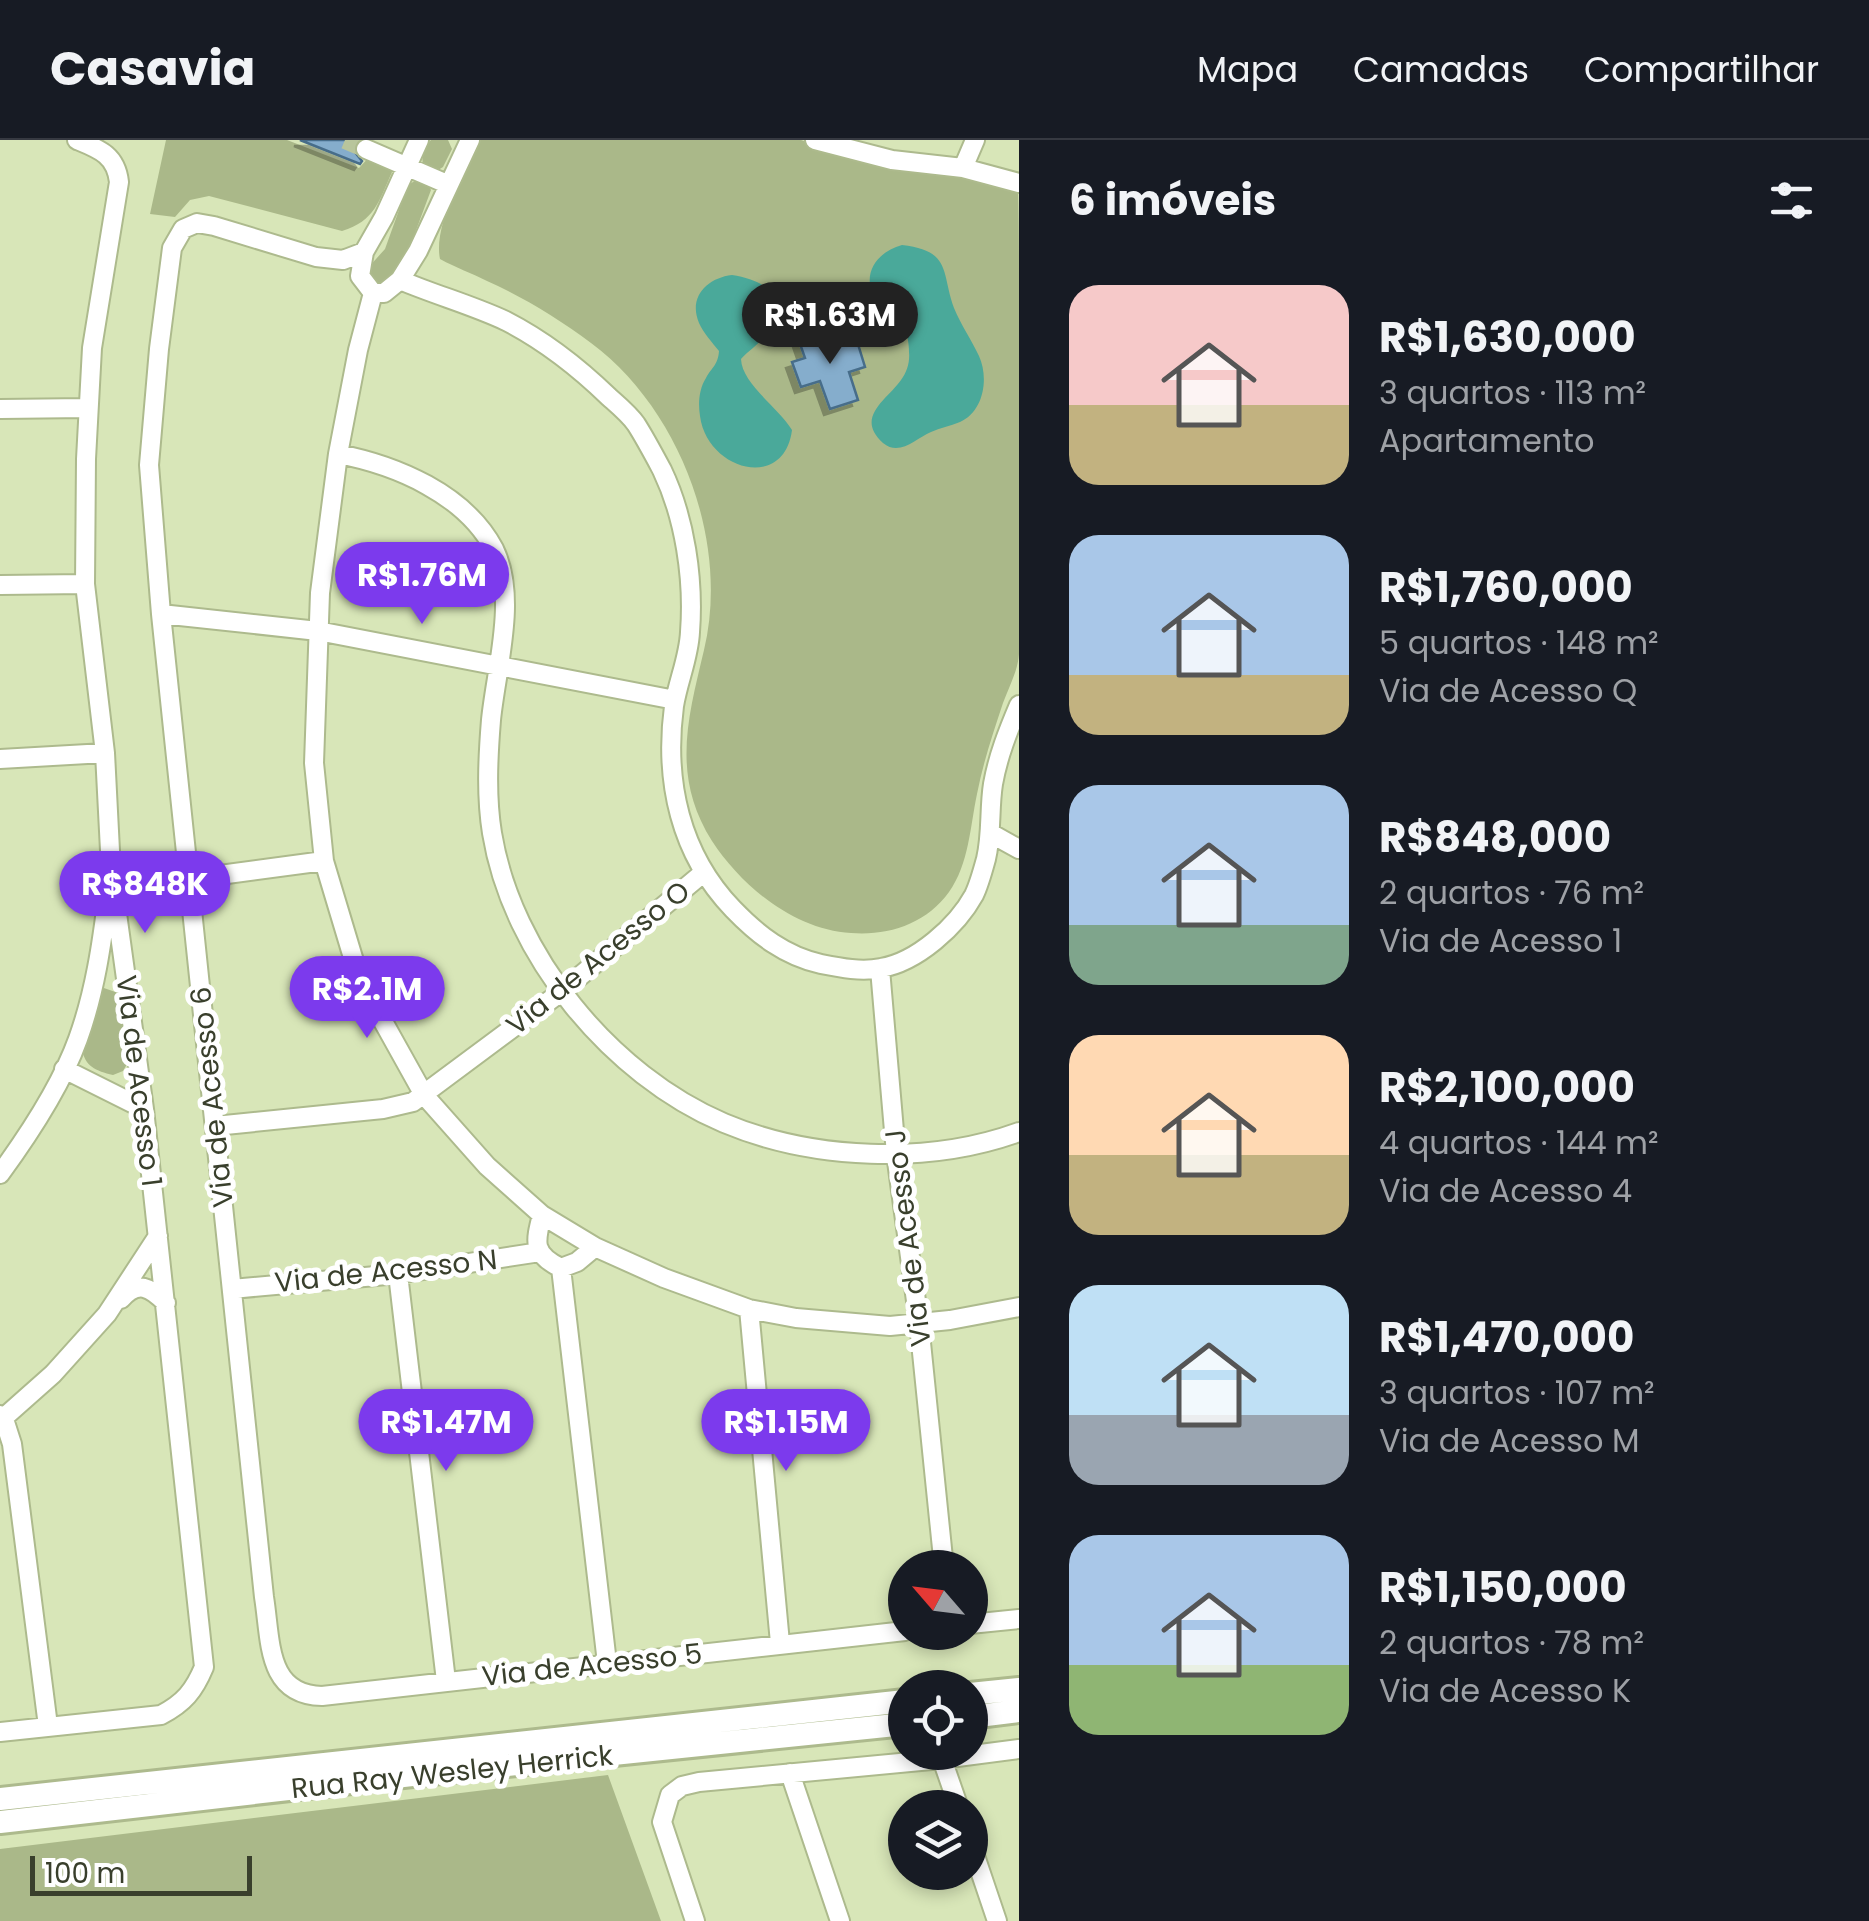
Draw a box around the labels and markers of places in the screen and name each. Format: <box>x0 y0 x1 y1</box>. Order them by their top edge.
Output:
pin: R$1.63M <box>738 282 922 367</box>
pin: R$1.76M <box>330 542 514 627</box>
pin: R$848K <box>64 851 226 936</box>
pin: R$2.1M <box>286 956 448 1041</box>
pin: R$1.47M <box>354 1389 538 1474</box>
pin: R$1.15M <box>694 1389 878 1474</box>

